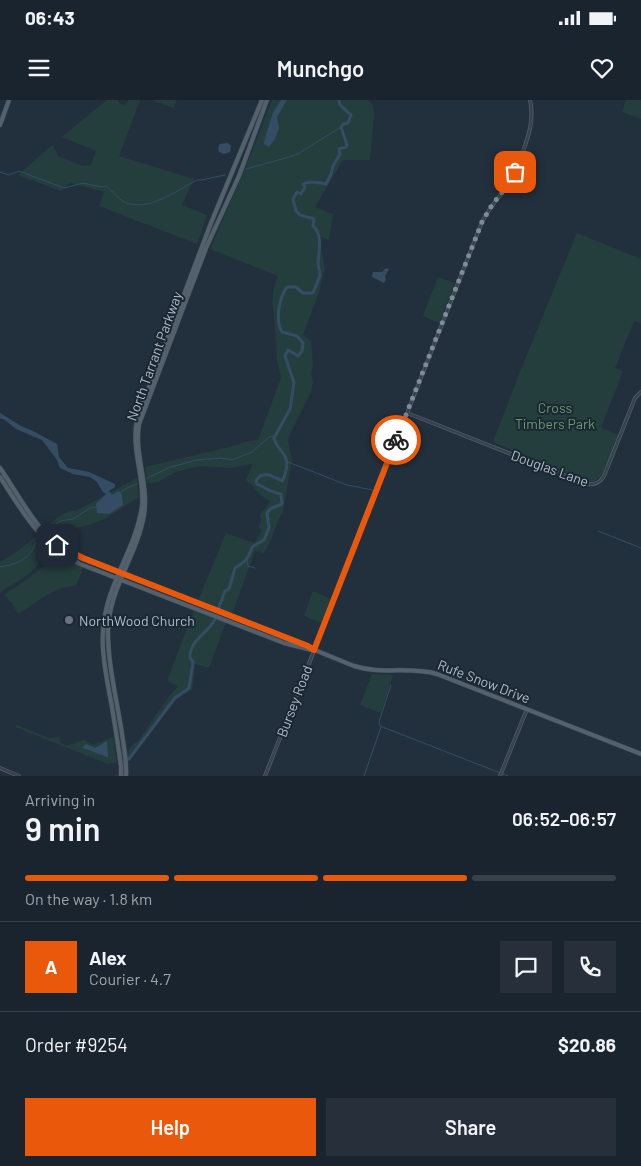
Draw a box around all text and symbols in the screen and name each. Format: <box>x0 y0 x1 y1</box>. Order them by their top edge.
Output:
text: 06:43 <box>25 6 75 29</box>
icon: menu <box>25 54 53 82</box>
icon: heart <box>588 54 616 82</box>
text: Munchgo <box>277 55 364 81</box>
pin <box>494 151 536 193</box>
icon: bag <box>501 158 529 186</box>
street label: North Tarrant Parkway <box>123 288 186 423</box>
park label: Cross Timbers Park <box>515 399 595 432</box>
courier <box>371 415 421 465</box>
icon: bike <box>382 426 410 454</box>
street label: Douglas Lane <box>509 446 591 490</box>
pin <box>36 524 78 566</box>
icon: home <box>43 531 71 559</box>
place label: NorthWood Church <box>79 612 195 629</box>
marker: NorthWood Church <box>63 614 75 626</box>
street label: Rufe Snow Drive <box>435 656 533 706</box>
street label: Bursey Road <box>273 663 315 739</box>
text: Arriving in <box>25 790 95 809</box>
text: 06:52–06:57 <box>512 807 616 830</box>
text: 9 min <box>25 809 100 847</box>
text: On the way · 1.8 km <box>25 889 152 908</box>
button: chat <box>500 941 552 993</box>
button: phone <box>564 941 616 993</box>
text: Alex <box>89 946 127 969</box>
text: A <box>45 955 57 978</box>
text: Courier · 4.7 <box>89 969 171 988</box>
text: Order #9254 <box>25 1033 128 1056</box>
text: $20.86 <box>558 1033 616 1056</box>
button: Help <box>25 1098 316 1156</box>
button: Share <box>326 1098 616 1156</box>

